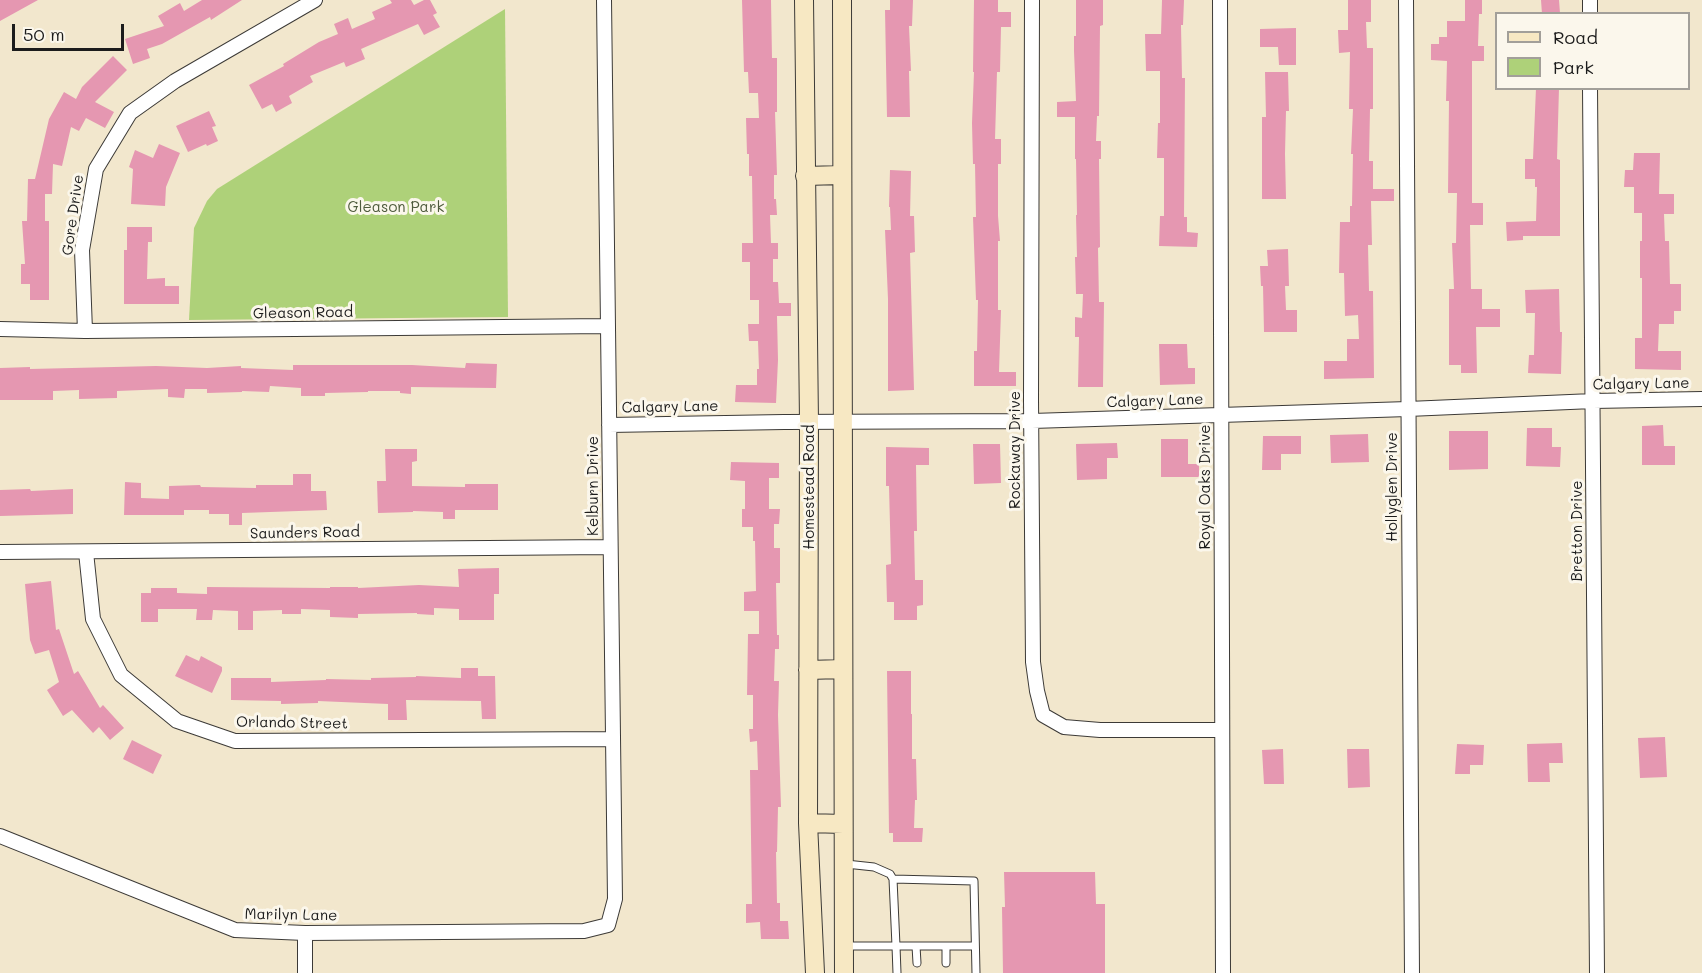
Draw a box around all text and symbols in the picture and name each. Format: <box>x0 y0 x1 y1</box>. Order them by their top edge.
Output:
scale bar <box>15 12 128 50</box>
legend <box>1495 12 1690 90</box>
text: 50 m <box>23 22 65 46</box>
text: Road <box>1553 25 1598 49</box>
text: Park <box>1553 55 1594 79</box>
street label: Gore Drive <box>58 174 88 256</box>
park label: Gleason Park <box>348 198 444 216</box>
street label: Gleason Road <box>253 303 353 323</box>
street label: Calgary Lane <box>1592 374 1690 394</box>
street label: Calgary Lane <box>1106 390 1204 412</box>
street label: Rockaway Drive <box>1006 391 1024 509</box>
street label: Calgary Lane <box>621 397 719 417</box>
street label: Homestead Road <box>800 424 818 550</box>
street label: Royal Oaks Drive <box>1196 424 1214 550</box>
street label: Hollyglen Drive <box>1383 432 1401 542</box>
street label: Kelburn Drive <box>584 436 602 536</box>
street label: Bretton Drive <box>1568 481 1586 581</box>
street label: Saunders Road <box>250 523 360 543</box>
street label: Orlando Street <box>236 713 348 733</box>
street label: Marilyn Lane <box>244 905 338 925</box>

